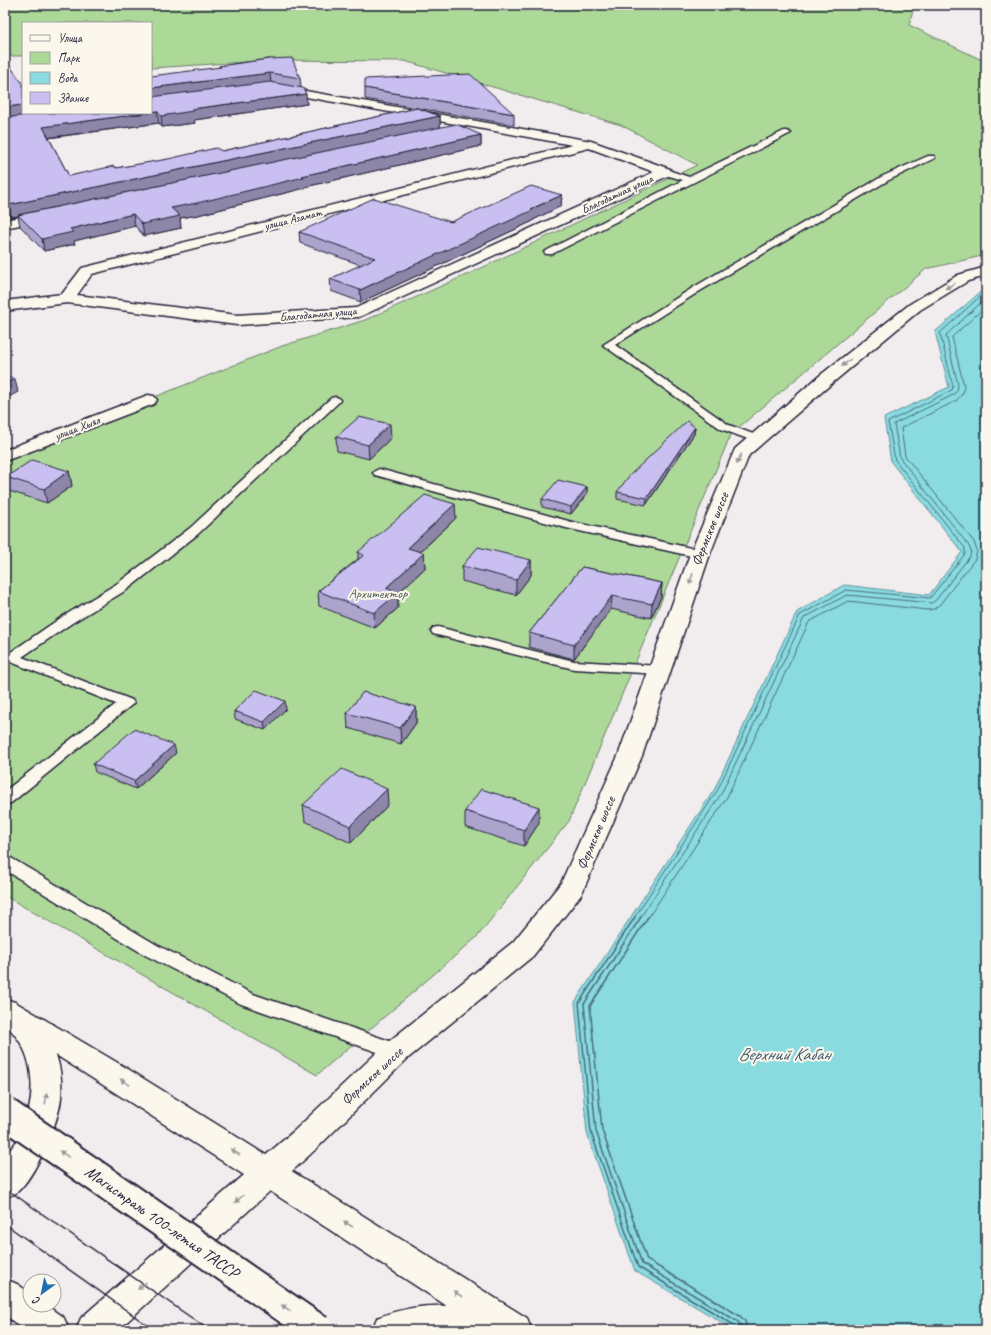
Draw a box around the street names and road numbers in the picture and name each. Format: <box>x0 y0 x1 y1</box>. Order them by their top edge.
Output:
street label: Благодатная улица <box>579 170 656 218</box>
street label: улица Азамат <box>261 204 324 234</box>
street label: Благодатная улица <box>279 303 358 325</box>
street label: улица Хыял <box>51 412 103 444</box>
street label: Фермское шоссе <box>688 488 733 568</box>
street label: Фермское шоссе <box>573 793 620 872</box>
street label: Фермское шоссе <box>338 1042 407 1109</box>
street label: Магистраль 100-летия ТАССР <box>81 1161 245 1284</box>

